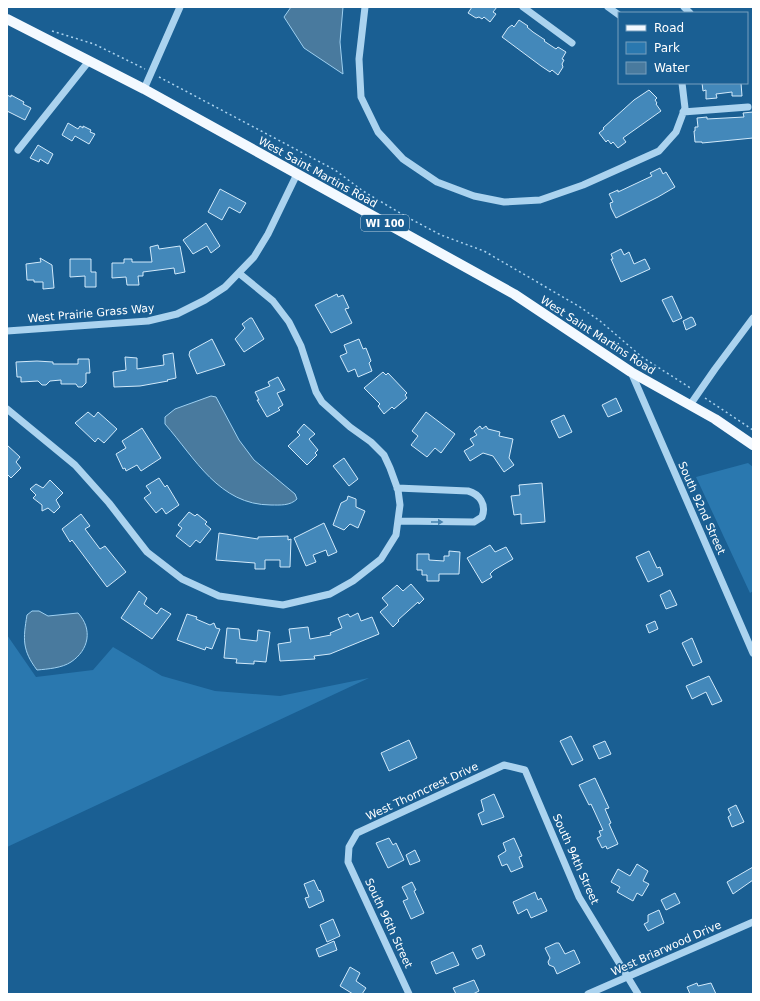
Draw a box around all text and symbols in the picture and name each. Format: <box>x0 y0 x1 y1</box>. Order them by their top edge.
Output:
legend <box>618 12 748 84</box>
text: Road <box>654 21 684 35</box>
text: Park <box>654 41 680 55</box>
text: Water <box>654 61 690 75</box>
street label: West Saint Martins Road <box>256 134 380 211</box>
road number: WI 100 <box>361 215 409 231</box>
street label: West Saint Martins Road <box>538 293 657 377</box>
street label: West Prairie Grass Way <box>27 301 156 326</box>
street label: South 92nd Street <box>675 460 728 557</box>
one-way arrow <box>431 518 443 525</box>
street label: West Thorncrest Drive <box>364 760 481 823</box>
street label: South 94th Street <box>550 812 602 907</box>
street label: South 96th Street <box>362 876 415 971</box>
street label: West Briarwood Drive <box>609 918 723 979</box>

